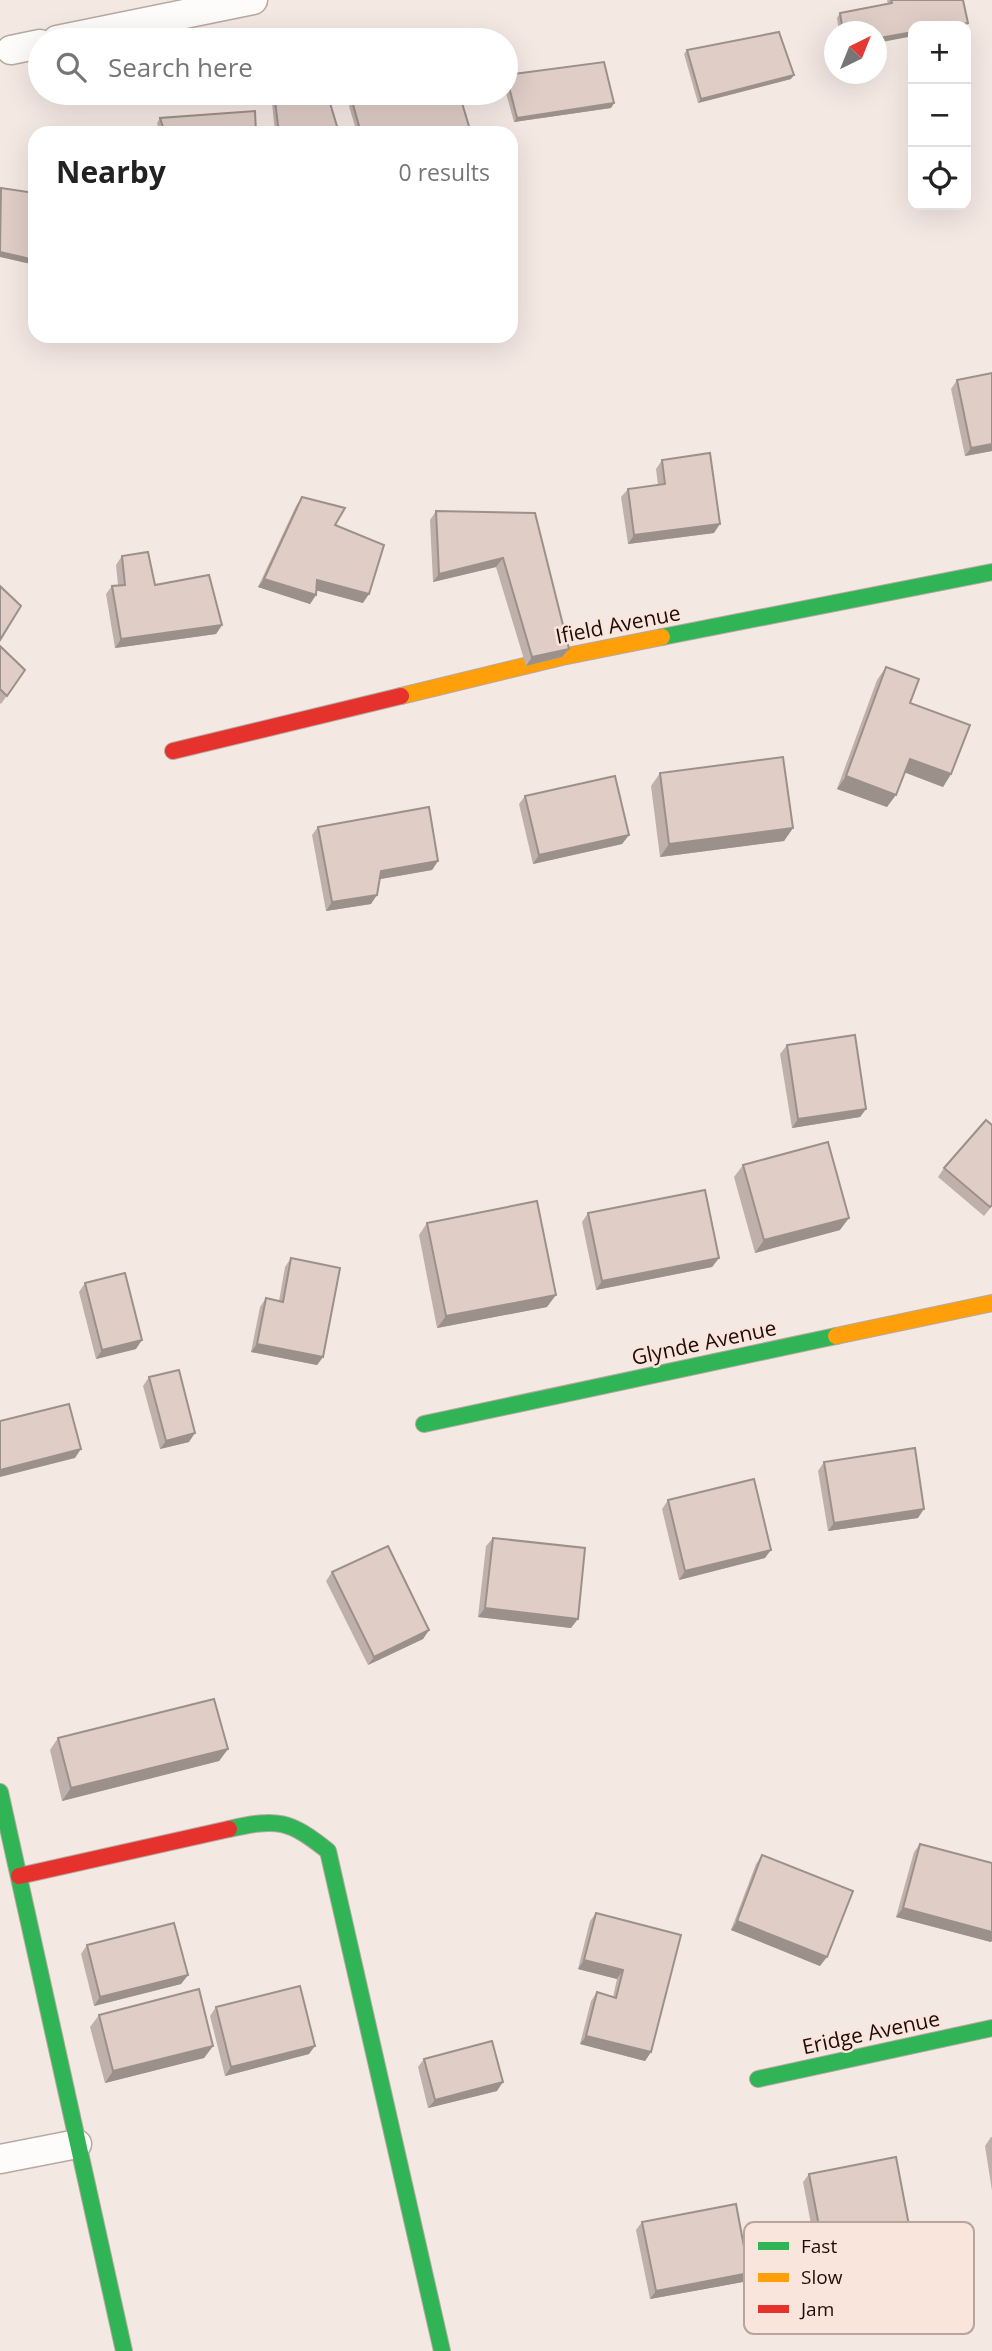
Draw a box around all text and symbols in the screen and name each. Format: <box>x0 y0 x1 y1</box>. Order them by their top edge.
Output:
north arrow <box>824 21 887 84</box>
map controls <box>908 21 971 210</box>
button: + <box>908 21 971 84</box>
search box <box>28 28 518 105</box>
icon: search <box>52 48 90 86</box>
text: Search here <box>108 49 253 85</box>
button: − <box>908 84 971 147</box>
button: locate <box>908 147 971 210</box>
text: Nearby <box>56 151 166 192</box>
text: 0 results <box>399 156 490 188</box>
street label: Ifield Avenue <box>553 598 683 650</box>
street label: Glynde Avenue <box>629 1313 779 1371</box>
street label: Eridge Avenue <box>799 2004 942 2060</box>
legend <box>744 2222 974 2334</box>
text: Fast <box>801 2233 837 2259</box>
text: Slow <box>801 2264 843 2290</box>
text: Jam <box>799 2296 834 2322</box>

